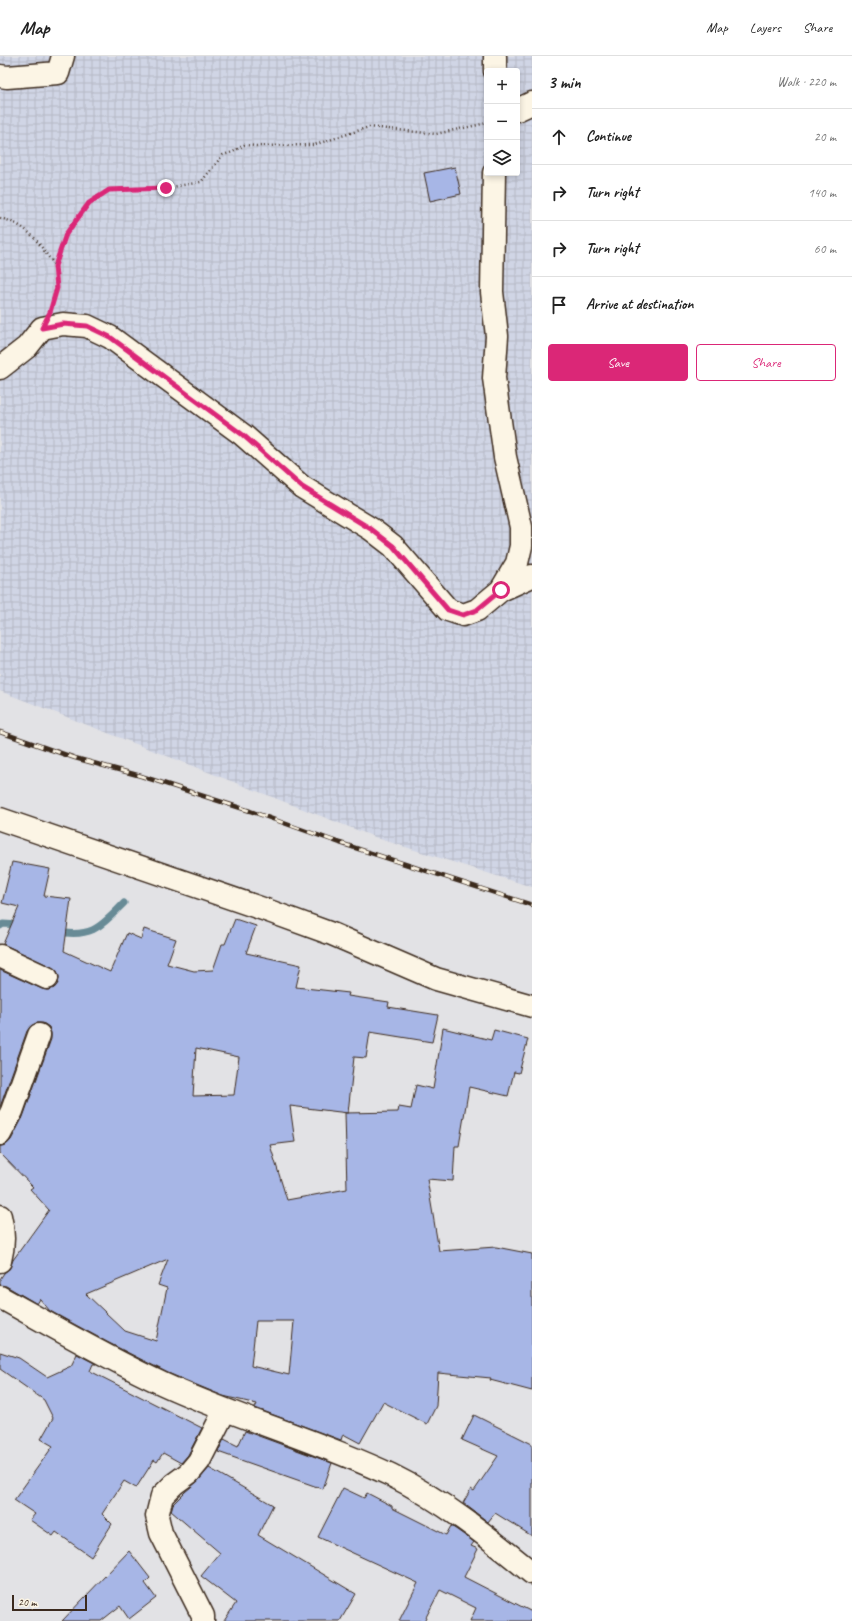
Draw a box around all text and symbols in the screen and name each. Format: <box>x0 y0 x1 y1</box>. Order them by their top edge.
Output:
text: Map <box>20 16 50 40</box>
text: Map <box>706 19 728 36</box>
text: Layers <box>750 19 781 36</box>
text: Share <box>803 19 832 36</box>
map controls <box>484 68 520 176</box>
button: + <box>484 68 520 104</box>
text: 3 min <box>548 72 581 93</box>
text: Walk · 220 m <box>777 74 836 90</box>
button: − <box>484 104 520 140</box>
icon: ahead <box>548 126 570 148</box>
text: Continue <box>586 127 631 146</box>
text: 20 m <box>814 129 836 145</box>
button: layers <box>484 140 520 176</box>
route end <box>157 179 175 197</box>
icon: right <box>548 182 570 204</box>
text: Turn right <box>586 183 639 202</box>
text: 140 m <box>808 185 836 201</box>
icon: right <box>548 238 570 260</box>
text: Turn right <box>586 239 639 258</box>
text: 60 m <box>814 241 836 257</box>
icon: arrive <box>548 294 570 316</box>
text: Arrive at destination <box>586 295 693 314</box>
button: Save <box>548 344 688 381</box>
button: Share <box>696 344 836 381</box>
route start <box>492 581 510 599</box>
scale bar <box>12 1593 87 1612</box>
text: 20 m <box>18 1595 37 1609</box>

